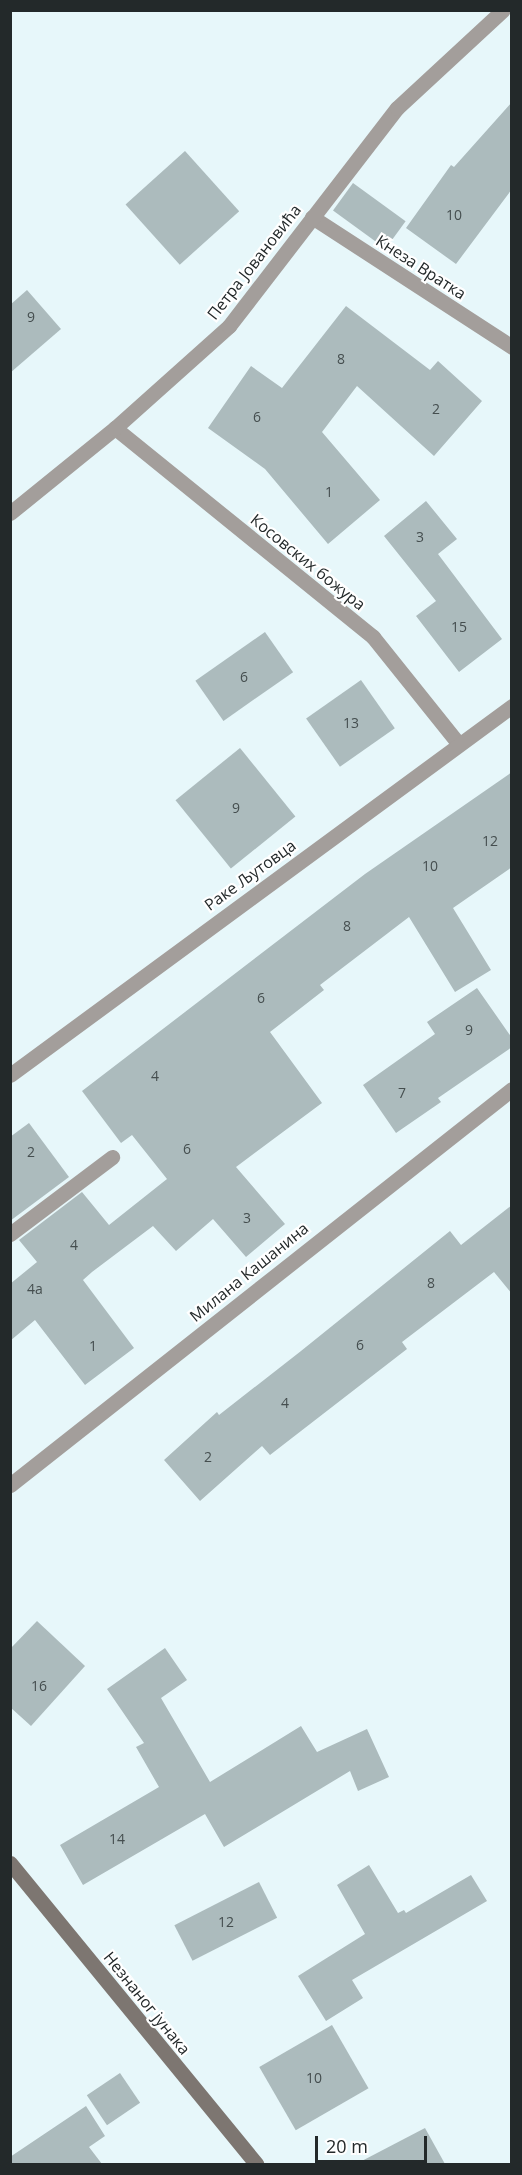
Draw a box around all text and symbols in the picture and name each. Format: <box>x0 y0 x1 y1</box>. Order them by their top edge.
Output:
street label: Петра Јовановића <box>203 201 305 323</box>
house number: 10 <box>446 207 462 223</box>
street label: Кнеза Вратка <box>372 231 470 303</box>
house number: 9 <box>27 309 35 325</box>
house number: 8 <box>337 351 345 367</box>
house number: 2 <box>432 401 440 417</box>
house number: 6 <box>253 409 261 425</box>
house number: 1 <box>325 484 333 500</box>
street label: Косовских божура <box>247 510 369 614</box>
house number: 3 <box>416 529 424 545</box>
house number: 15 <box>451 619 467 635</box>
house number: 6 <box>240 669 248 685</box>
house number: 13 <box>343 715 359 731</box>
house number: 9 <box>232 800 240 816</box>
house number: 12 <box>482 833 498 849</box>
street label: Раке Љутовца <box>201 835 299 915</box>
house number: 10 <box>422 858 438 874</box>
house number: 8 <box>343 918 351 934</box>
house number: 6 <box>257 990 265 1006</box>
house number: 9 <box>465 1022 473 1038</box>
house number: 4 <box>151 1068 159 1084</box>
house number: 7 <box>398 1085 406 1101</box>
house number: 6 <box>183 1141 191 1157</box>
house number: 2 <box>27 1144 35 1160</box>
house number: 3 <box>243 1210 251 1226</box>
street label: Милана Кашанина <box>186 1218 312 1326</box>
house number: 4 <box>70 1237 78 1253</box>
house number: 8 <box>427 1275 435 1291</box>
house number: 4a <box>27 1281 43 1297</box>
house number: 6 <box>356 1337 364 1353</box>
house number: 1 <box>89 1338 97 1354</box>
house number: 4 <box>281 1395 289 1411</box>
house number: 2 <box>204 1449 212 1465</box>
house number: 16 <box>31 1678 47 1694</box>
house number: 14 <box>109 1831 125 1847</box>
house number: 12 <box>218 1914 234 1930</box>
street label: Незнаног јунака <box>100 1948 194 2058</box>
house number: 10 <box>306 2070 322 2086</box>
scale bar <box>318 2124 430 2162</box>
text: 20 m <box>326 2134 368 2158</box>

